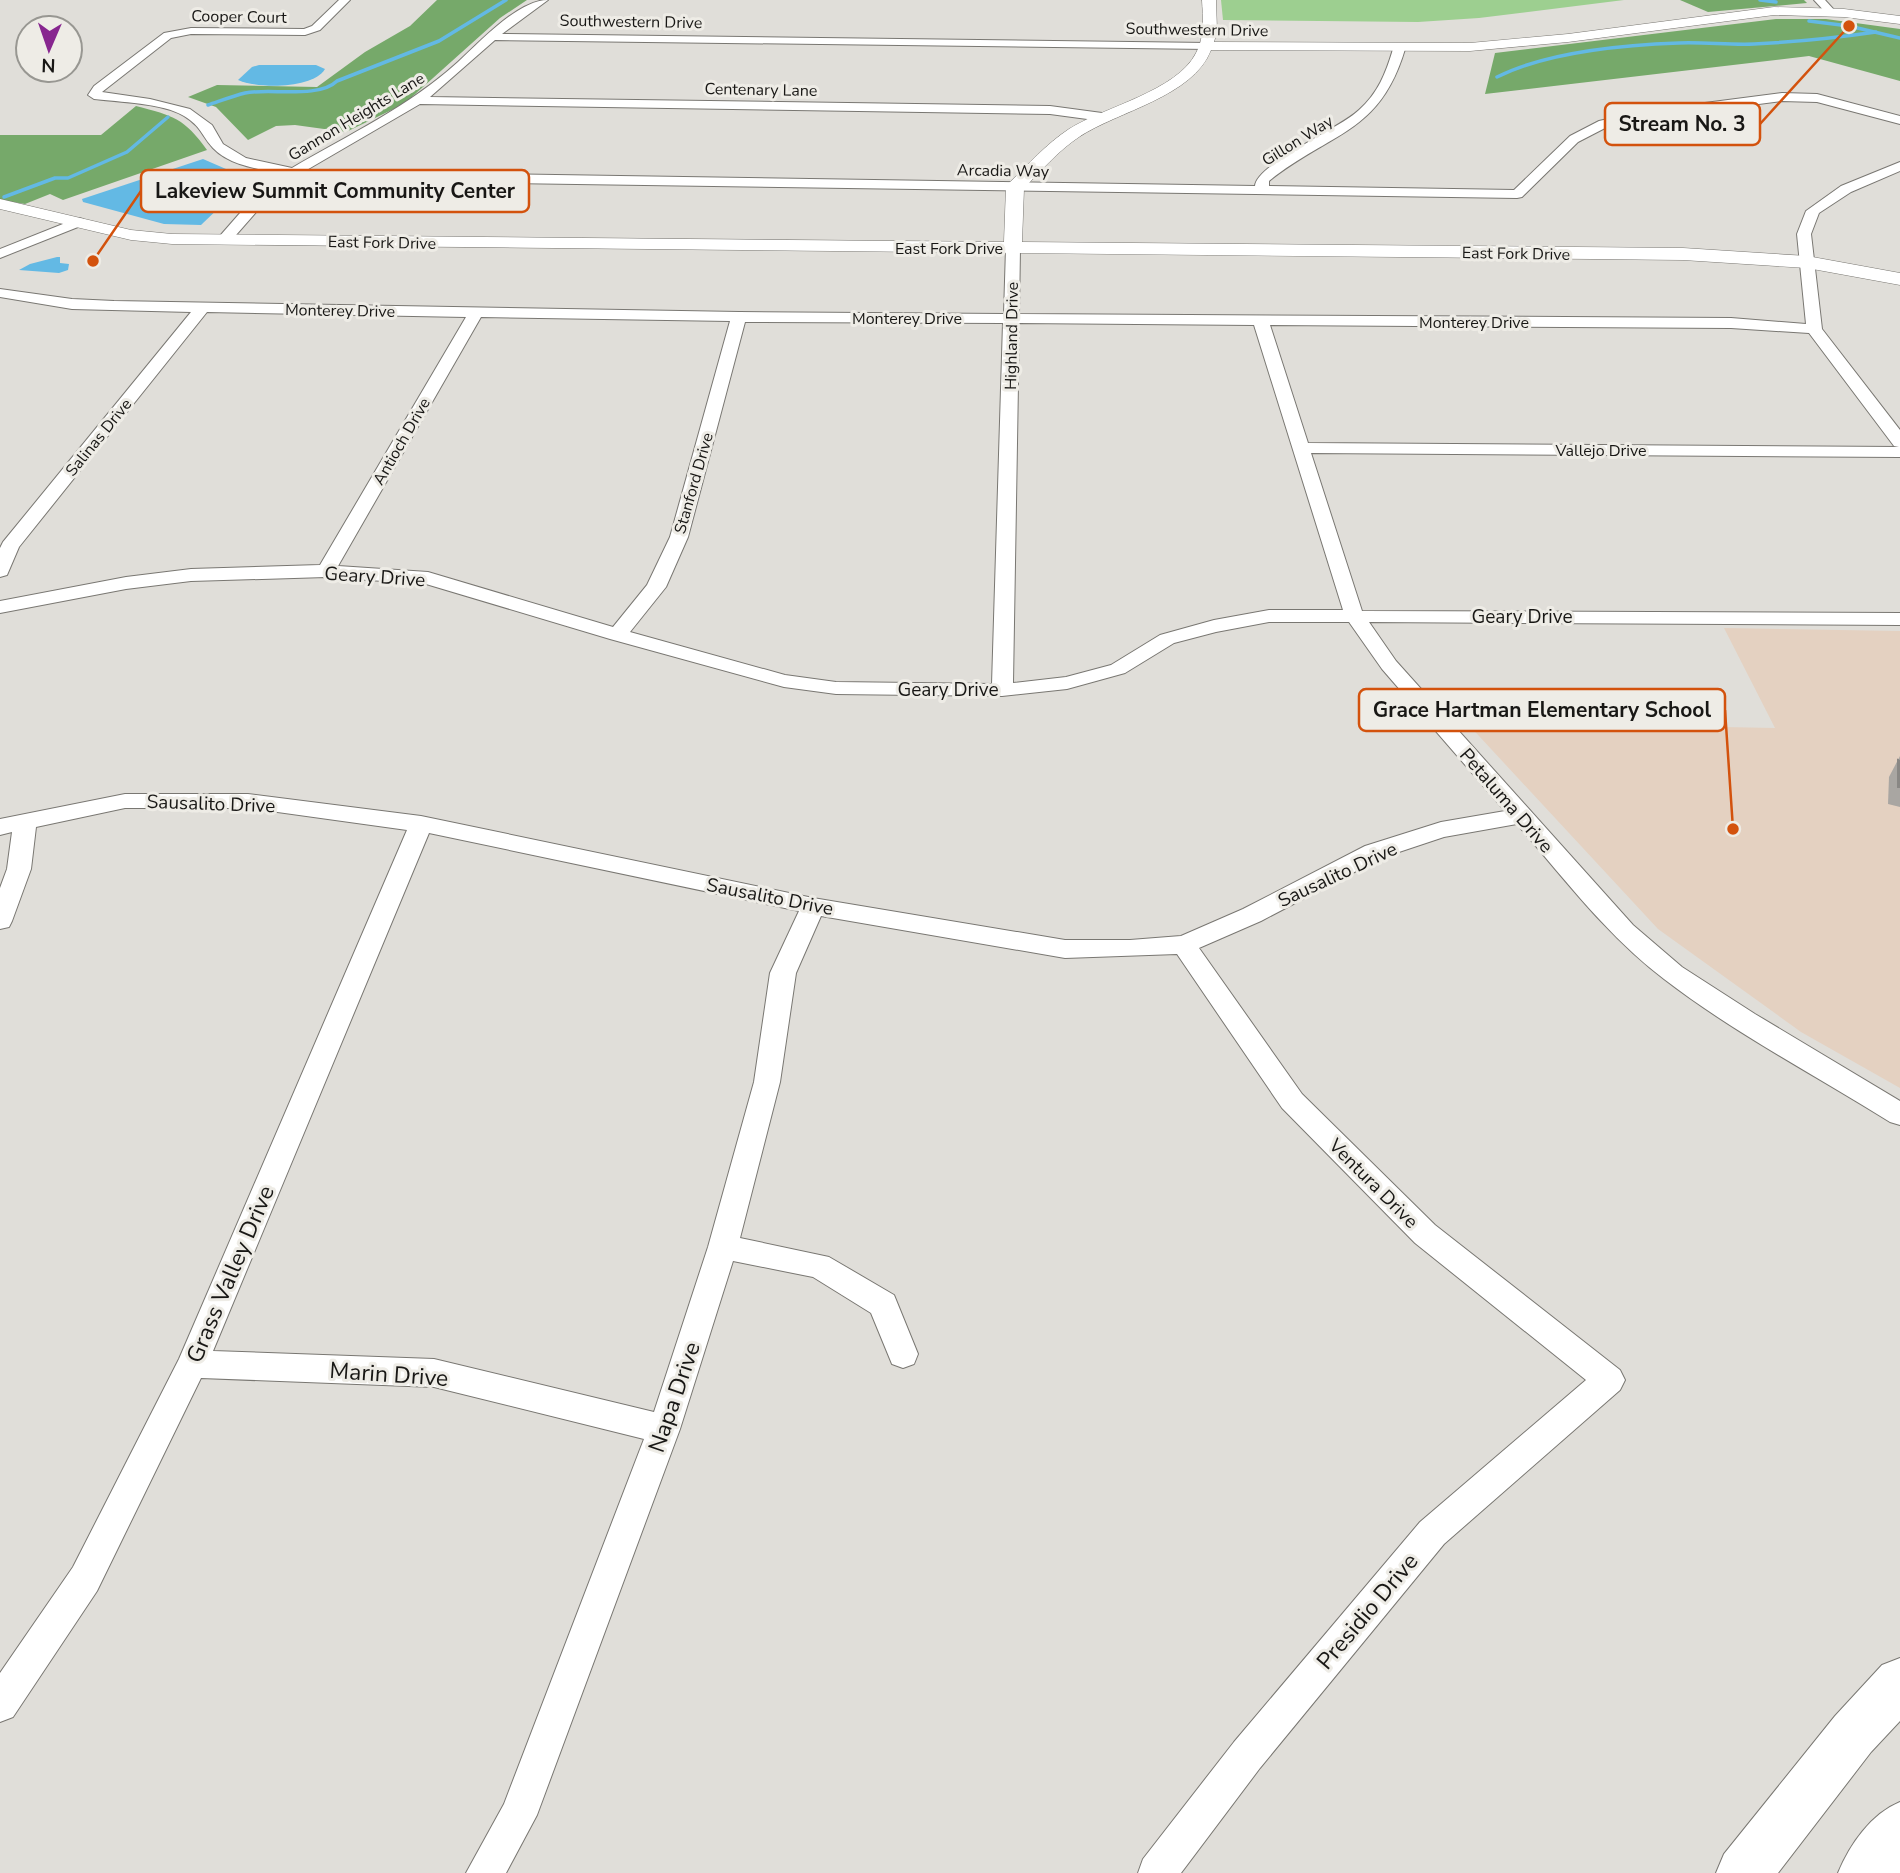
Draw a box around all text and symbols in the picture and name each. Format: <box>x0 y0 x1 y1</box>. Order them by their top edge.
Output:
street label: Cooper Court <box>191 5 287 29</box>
street label: Southwestern Drive <box>559 10 703 34</box>
north arrow <box>14 14 84 84</box>
street label: Southwestern Drive <box>1125 18 1269 42</box>
text: N <box>41 52 56 78</box>
street label: Gannon Heights Lane <box>284 67 429 166</box>
street label: Centenary Lane <box>704 78 818 102</box>
callout: Stream No. 3 <box>1605 103 1760 145</box>
street label: Gillon Way <box>1258 110 1338 171</box>
text: Stream No. 3 <box>1618 110 1746 138</box>
street label: Arcadia Way <box>957 159 1050 183</box>
callout: Lakeview Summit Community Center <box>141 170 529 212</box>
text: Lakeview Summit Community Center <box>155 177 516 205</box>
street label: East Fork Drive <box>328 231 436 255</box>
street label: East Fork Drive <box>895 238 1003 260</box>
street label: East Fork Drive <box>1462 242 1570 266</box>
street label: Highland Drive <box>1000 282 1024 390</box>
street label: Monterey Drive <box>285 299 395 323</box>
street label: Monterey Drive <box>852 308 962 330</box>
street label: Monterey Drive <box>1419 312 1529 334</box>
street label: Salinas Drive <box>61 394 137 481</box>
street label: Antioch Drive <box>368 394 436 489</box>
street label: Stanford Drive <box>669 430 719 536</box>
street label: Vallejo Drive <box>1554 440 1647 462</box>
street label: Geary Drive <box>324 561 426 593</box>
street label: Geary Drive <box>1471 604 1573 630</box>
street label: Geary Drive <box>897 677 999 703</box>
callout: Grace Hartman Elementary School <box>1359 689 1725 731</box>
text: Grace Hartman Elementary School <box>1373 696 1711 724</box>
street label: Petaluma Drive <box>1453 743 1559 859</box>
street label: Sausalito Drive <box>146 789 276 819</box>
street label: Sausalito Drive <box>1274 836 1401 914</box>
street label: Sausalito Drive <box>704 872 835 922</box>
street label: Ventura Drive <box>1322 1132 1424 1234</box>
street label: Grass Valley Drive <box>179 1181 282 1368</box>
street label: Napa Drive <box>641 1338 708 1457</box>
street label: Marin Drive <box>329 1355 449 1394</box>
street label: Presidio Drive <box>1310 1547 1425 1676</box>

